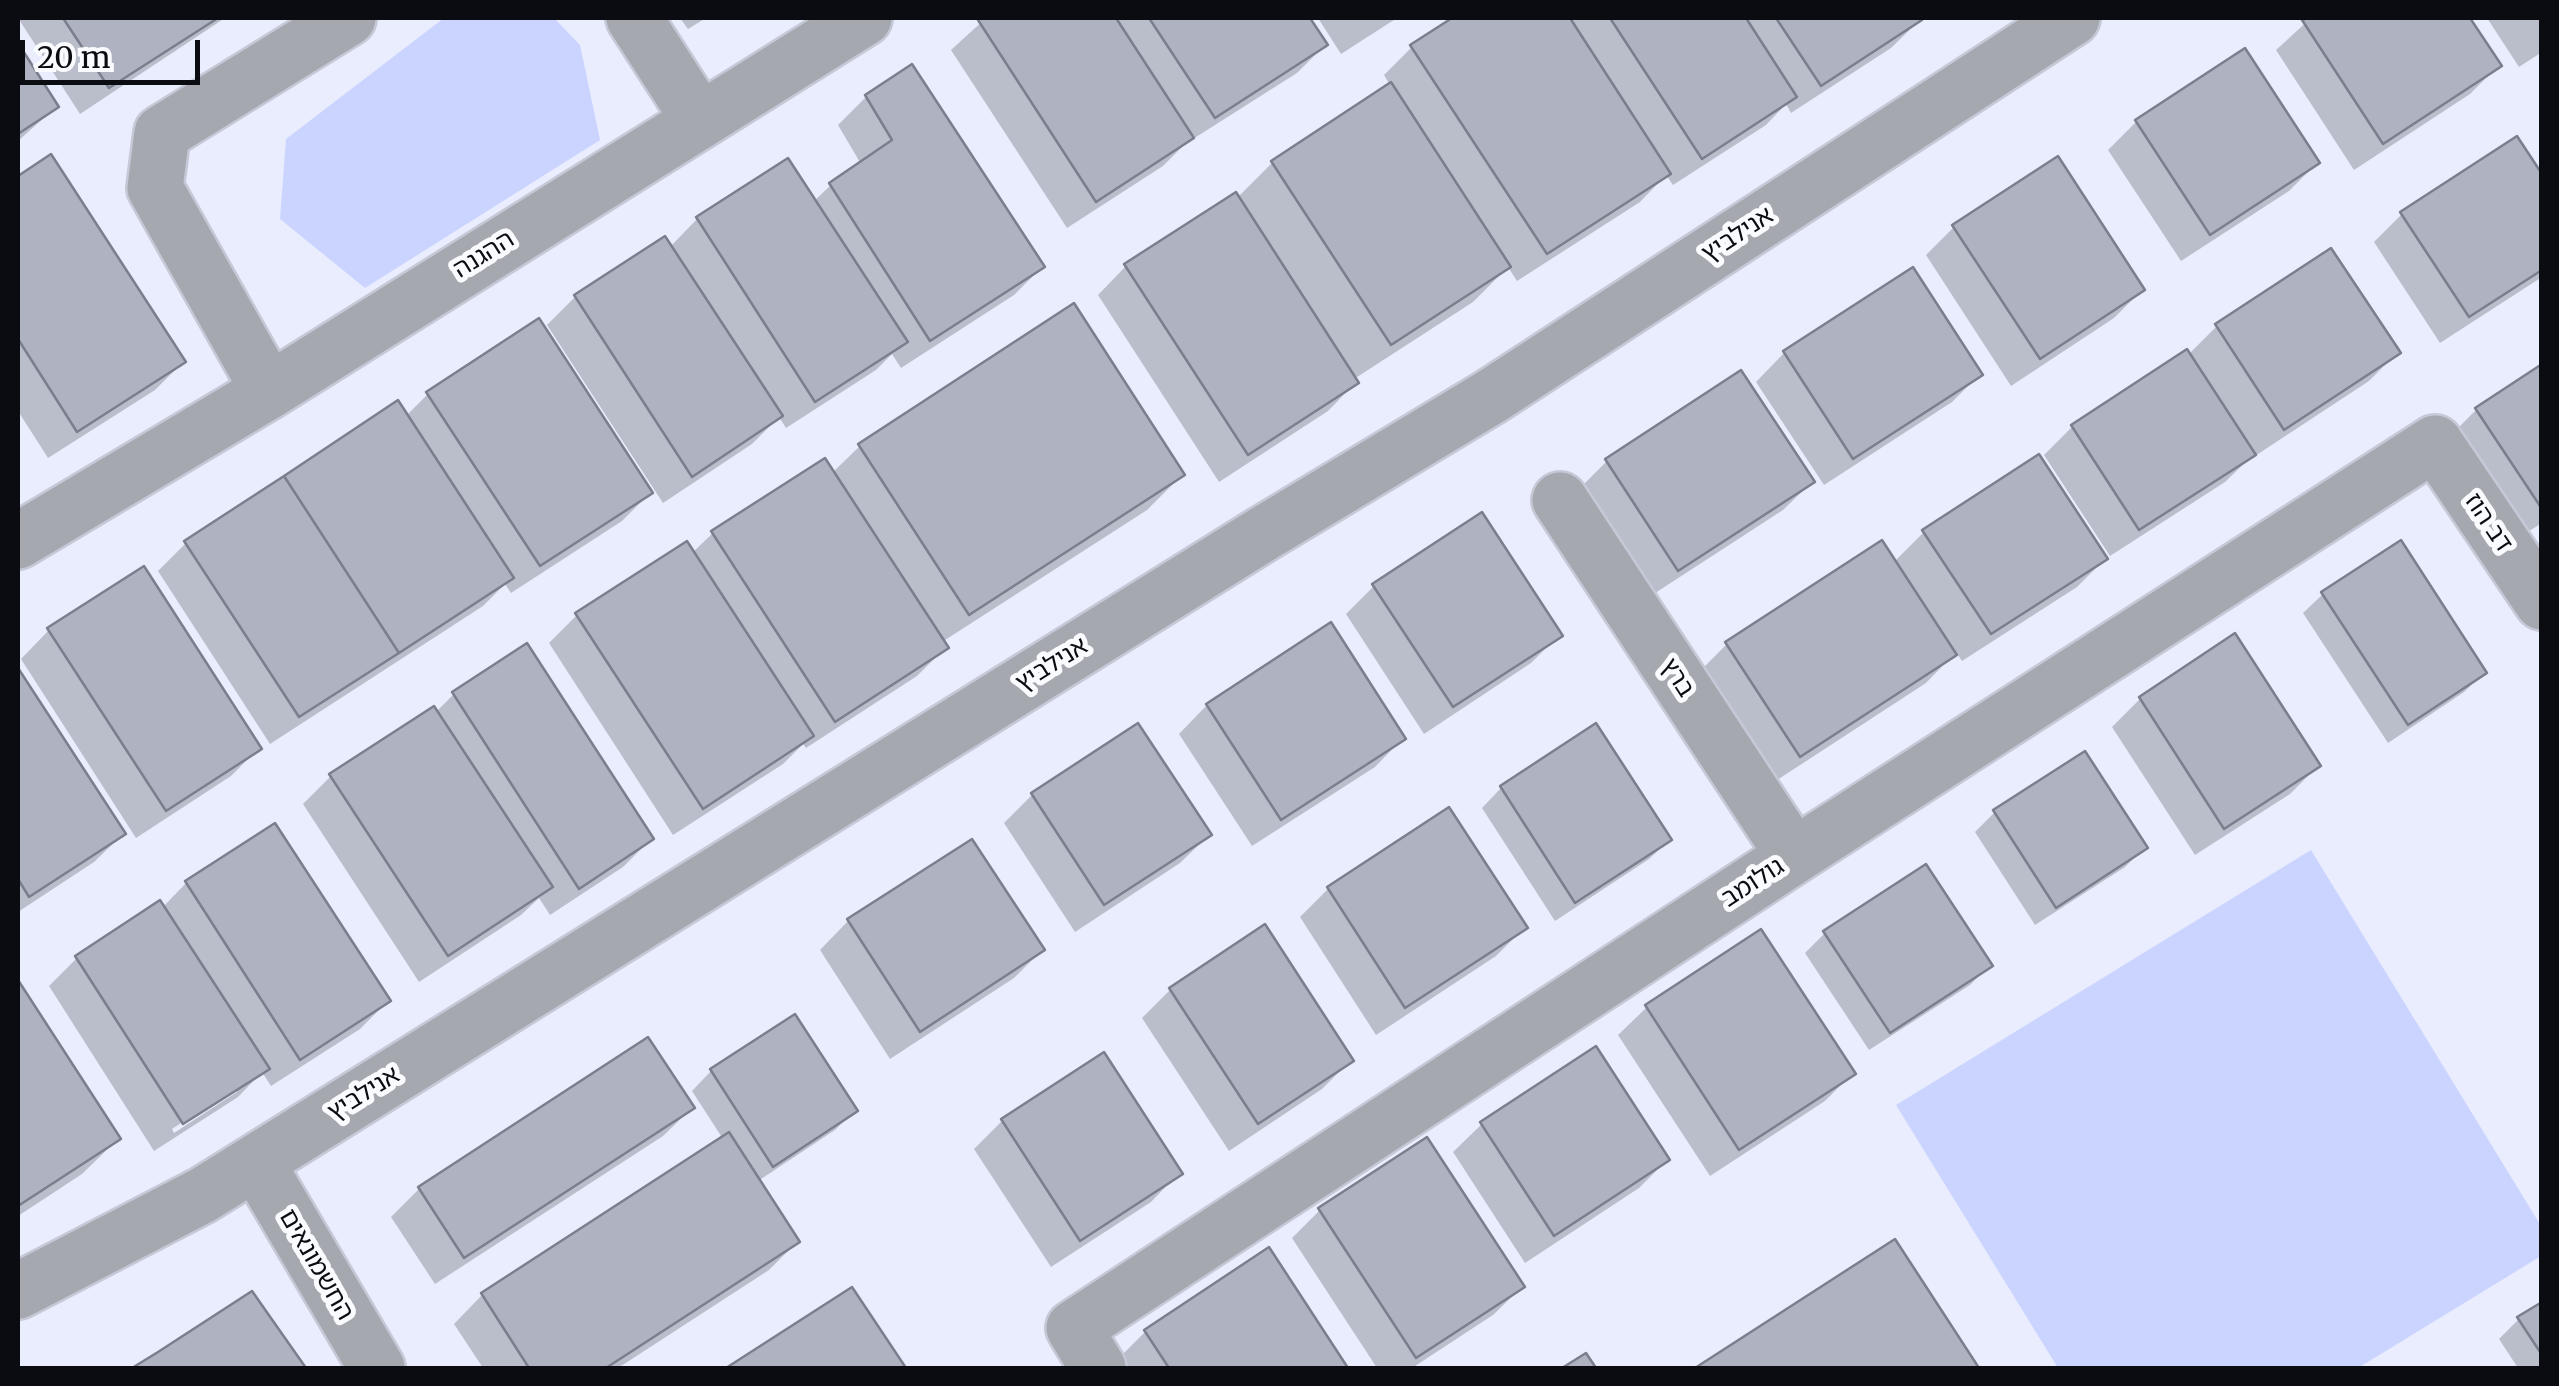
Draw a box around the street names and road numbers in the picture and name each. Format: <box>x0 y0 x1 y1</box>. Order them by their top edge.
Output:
street label: אנילביץ <box>1697 201 1779 269</box>
street label: ההגנה <box>448 225 520 285</box>
street label: דב הוז <box>2458 488 2518 558</box>
street label: אנילביץ <box>1010 631 1094 699</box>
street label: ברץ <box>1654 653 1700 703</box>
street label: גולומב <box>1716 852 1790 914</box>
street label: אנילביץ <box>322 1060 406 1128</box>
street label: החשמונאים <box>272 1204 360 1326</box>

